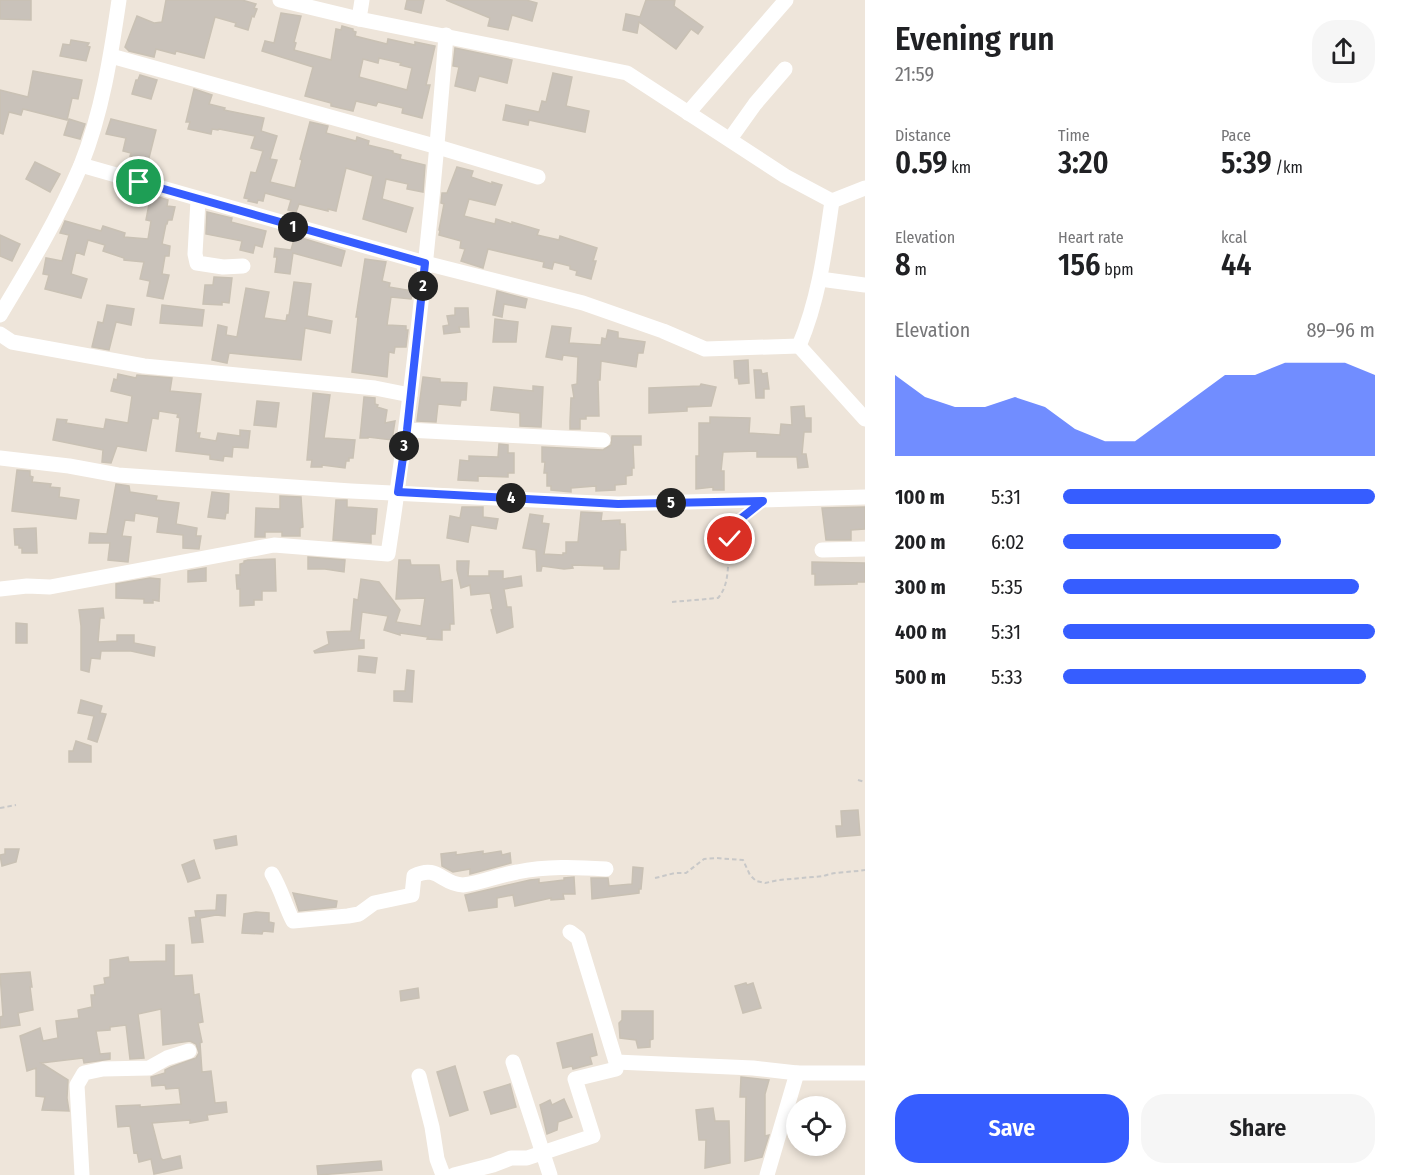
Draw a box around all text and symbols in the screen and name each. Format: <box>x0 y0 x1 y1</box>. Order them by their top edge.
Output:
text: Evening run <box>895 19 1055 59</box>
button: share <box>1312 20 1375 83</box>
text: 21:59 <box>895 62 934 86</box>
text: Distance <box>895 126 951 145</box>
text: Time <box>1058 126 1090 145</box>
text: Pace <box>1221 126 1251 145</box>
text: 0.59 <box>895 145 948 181</box>
text: 3:20 <box>1058 145 1109 181</box>
text: 5:39 <box>1221 145 1272 181</box>
pin <box>113 156 164 207</box>
text: km <box>948 158 971 177</box>
text: /km <box>1272 158 1303 177</box>
icon: arrive <box>122 165 155 198</box>
pin: 1 <box>278 212 308 242</box>
text: 1 <box>290 217 296 236</box>
text: Elevation <box>895 228 955 247</box>
text: Heart rate <box>1058 228 1124 247</box>
text: kcal <box>1221 228 1247 247</box>
text: 8 <box>895 247 911 283</box>
text: 156 <box>1058 247 1100 283</box>
text: 44 <box>1221 247 1251 283</box>
text: m <box>911 260 927 279</box>
text: bpm <box>1100 260 1134 279</box>
pin: 2 <box>408 271 438 301</box>
text: 2 <box>419 276 427 295</box>
text: Elevation <box>895 318 970 342</box>
text: 89–96 m <box>1307 318 1375 342</box>
pin: 3 <box>389 431 419 461</box>
text: 3 <box>400 436 408 455</box>
pin: 4 <box>496 483 526 513</box>
text: 100 m <box>895 485 945 509</box>
text: 5:31 <box>991 485 1021 509</box>
text: 4 <box>507 488 515 507</box>
pin: 5 <box>656 488 686 518</box>
text: 5 <box>667 493 675 512</box>
pin <box>704 513 755 564</box>
icon: check <box>713 522 746 555</box>
text: 200 m <box>895 530 946 554</box>
text: 6:02 <box>991 530 1024 554</box>
text: 300 m <box>895 575 946 599</box>
text: 5:35 <box>991 575 1023 599</box>
text: 400 m <box>895 620 947 644</box>
text: 5:31 <box>991 620 1021 644</box>
text: 500 m <box>895 665 946 689</box>
text: 5:33 <box>991 665 1023 689</box>
button: Save <box>895 1094 1129 1163</box>
button: Share <box>1141 1094 1375 1163</box>
map controls <box>786 1096 846 1156</box>
button: locate <box>786 1096 846 1156</box>

